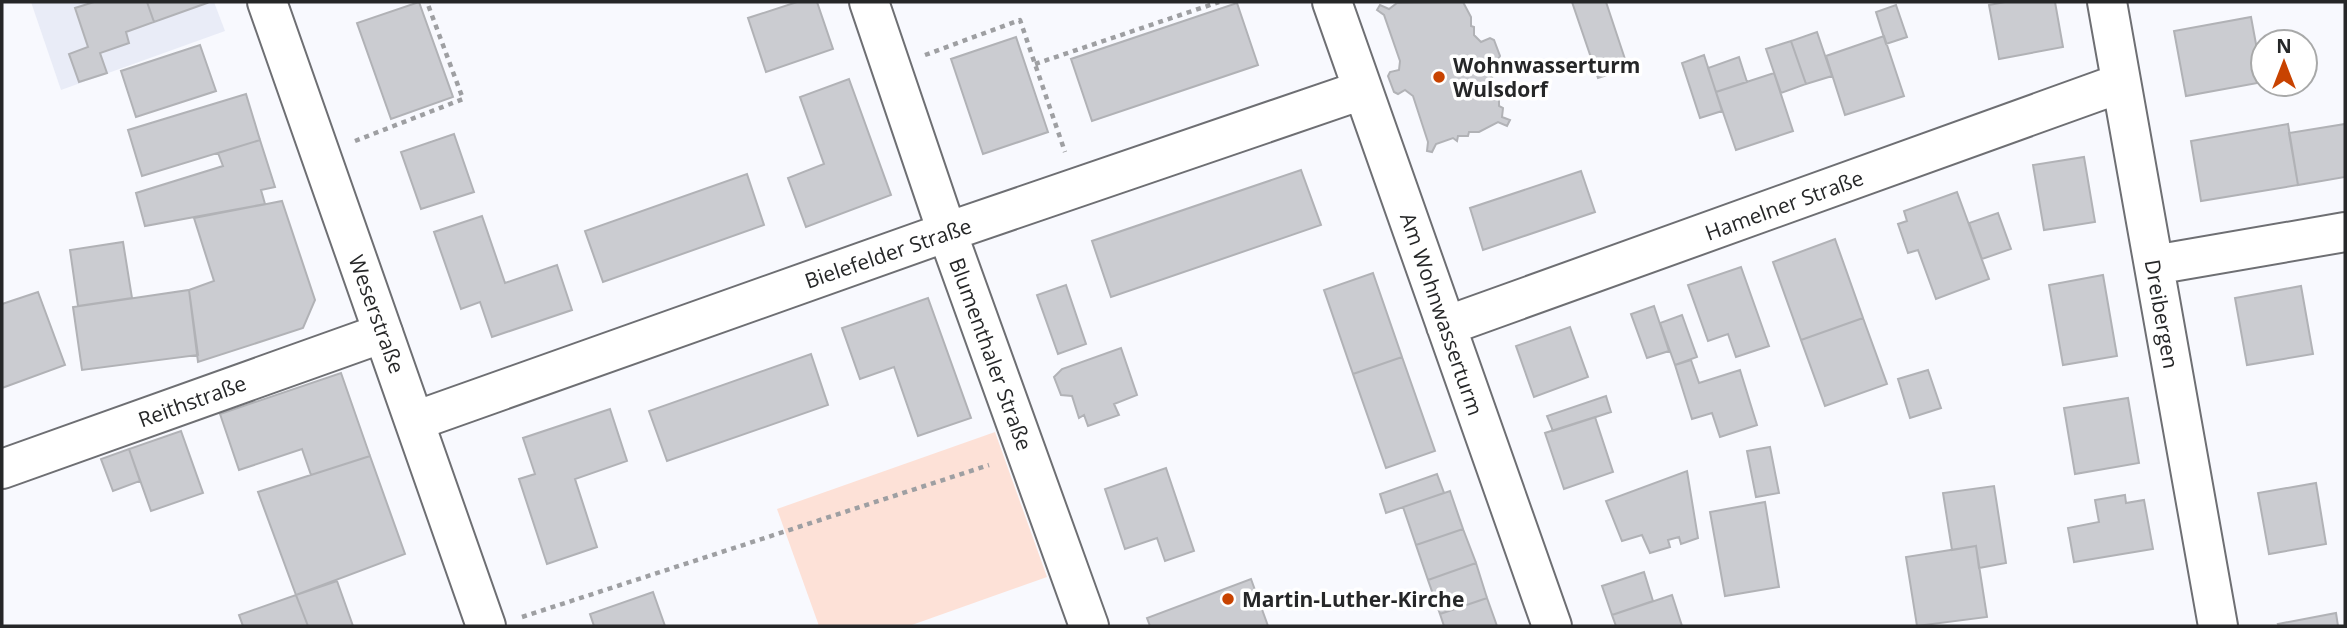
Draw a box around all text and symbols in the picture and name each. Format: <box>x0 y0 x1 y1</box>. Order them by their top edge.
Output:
north arrow <box>2249 28 2319 98</box>
text: N <box>2276 33 2292 59</box>
place label: Wohnwasserturm Wulsdorf <box>1453 51 1640 103</box>
marker: Wohnwasserturm Wulsdorf <box>1431 69 1447 85</box>
street label: Hamelner Straße <box>1701 163 1867 247</box>
street label: Am Wohnwasserturm <box>1394 209 1490 419</box>
street label: Bielefelder Straße <box>801 211 975 295</box>
street label: Weserstraße <box>343 251 411 377</box>
street label: Blumenthaler Straße <box>943 254 1039 454</box>
street label: Dreibergen <box>2139 257 2185 371</box>
street label: Reithstraße <box>134 369 250 433</box>
place label: Martin-Luther-Kirche <box>1242 585 1464 613</box>
marker: Martin-Luther-Kirche <box>1220 591 1236 607</box>

